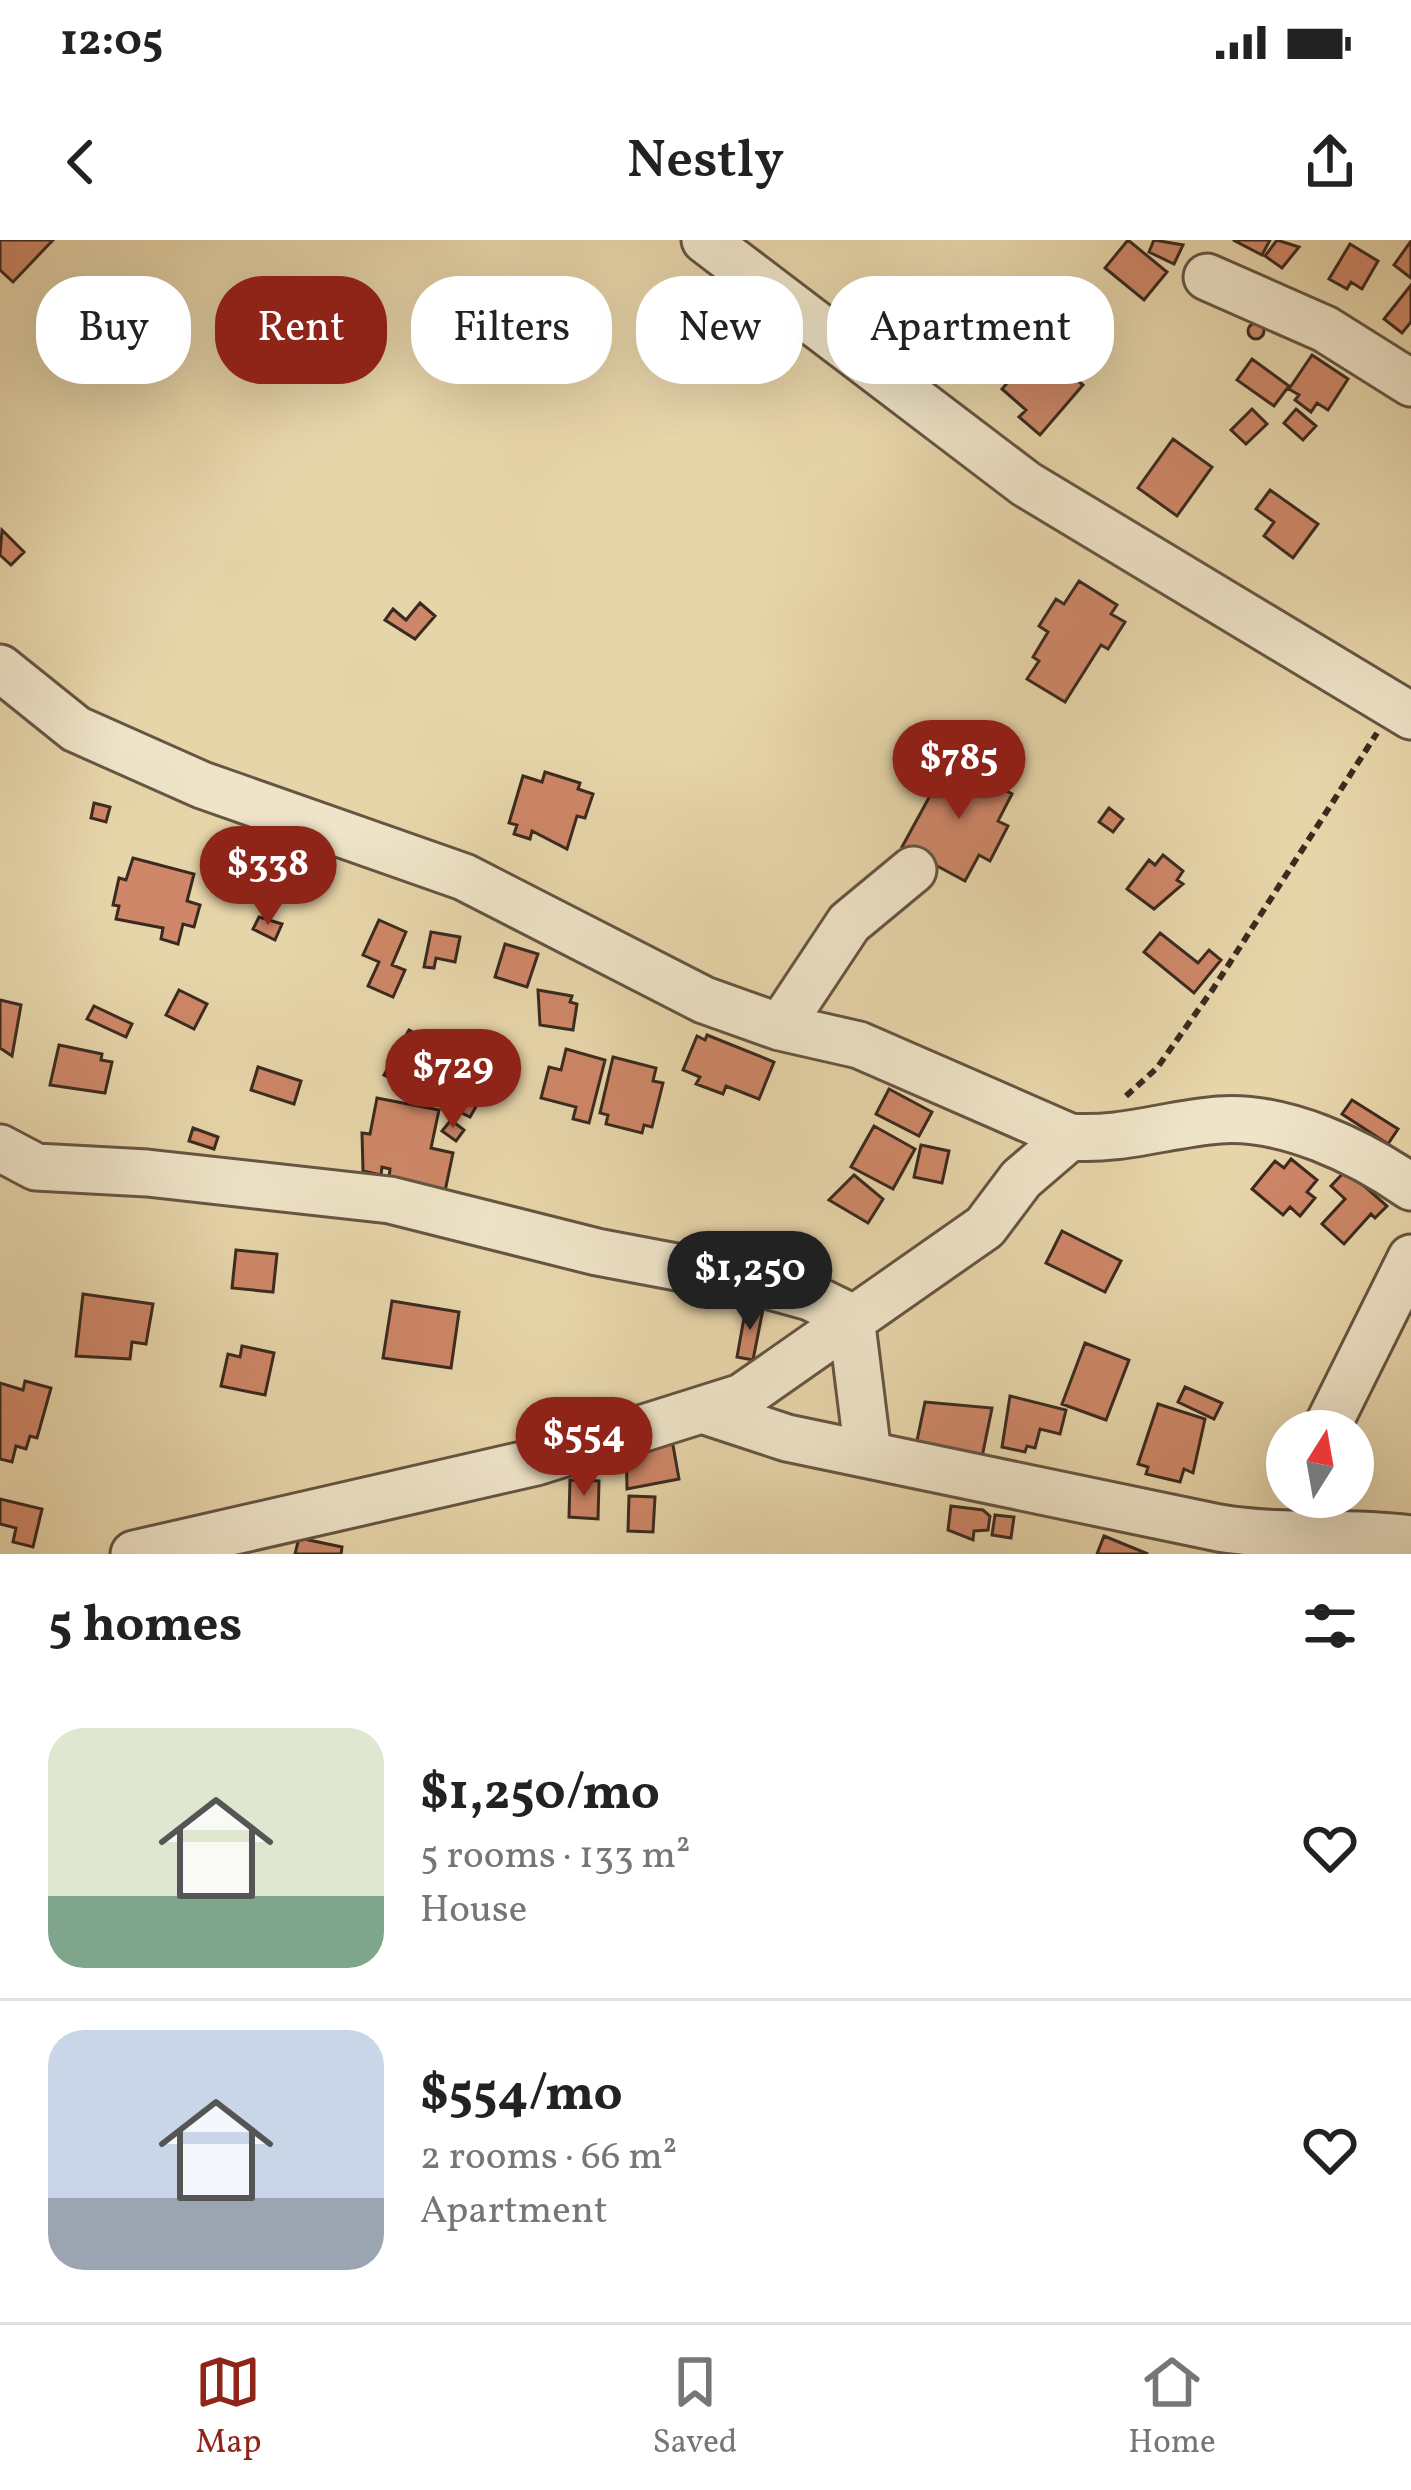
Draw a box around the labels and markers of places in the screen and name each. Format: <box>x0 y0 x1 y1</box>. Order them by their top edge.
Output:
pin: $785 <box>888 720 1030 822</box>
pin: $338 <box>197 826 339 928</box>
pin: $729 <box>382 1029 524 1131</box>
pin: $1,250 <box>652 1231 848 1333</box>
pin: $554 <box>513 1397 655 1499</box>

